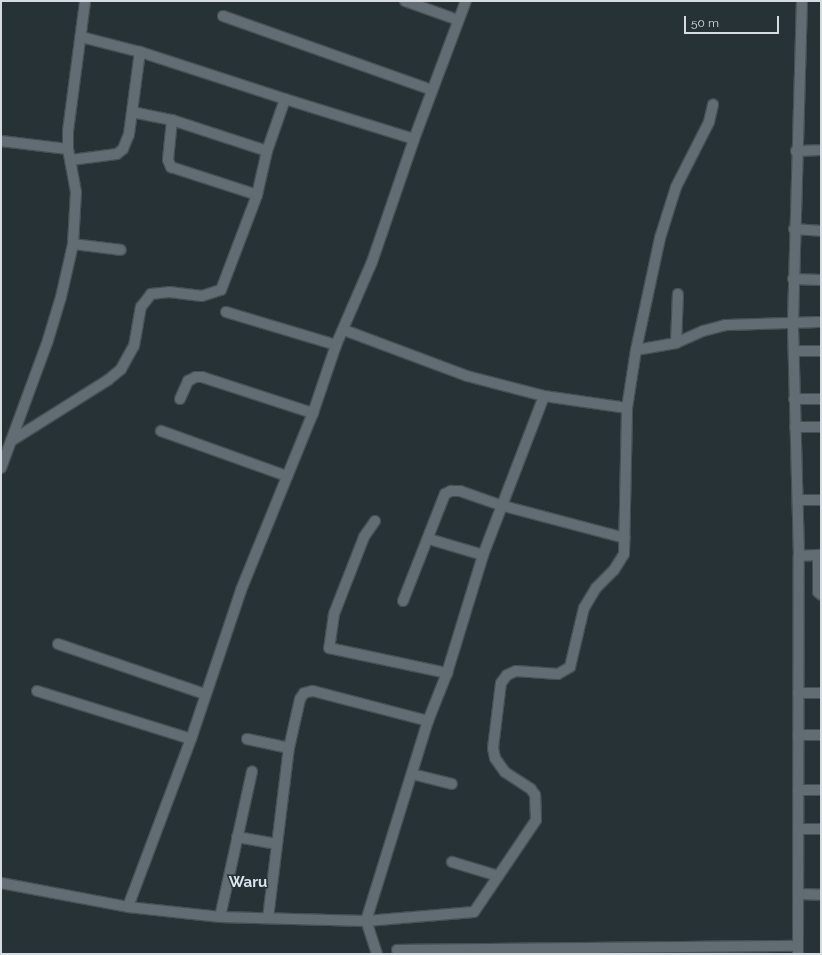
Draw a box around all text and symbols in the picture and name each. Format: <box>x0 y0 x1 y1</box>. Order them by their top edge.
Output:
scale bar <box>686 8 781 34</box>
text: 50 m <box>691 16 719 30</box>
district label: Waru <box>229 874 267 892</box>

